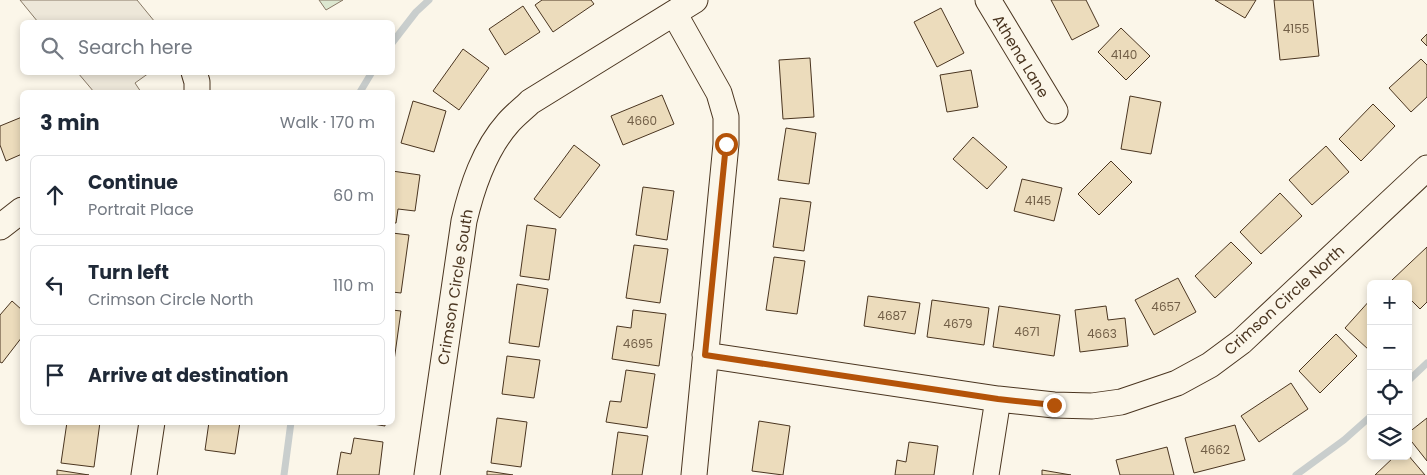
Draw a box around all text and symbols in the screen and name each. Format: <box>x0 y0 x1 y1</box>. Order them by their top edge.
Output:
street label: Athena Lane <box>988 10 1054 102</box>
search box <box>20 20 395 75</box>
house number: 4155 <box>1283 20 1309 37</box>
icon: search <box>38 34 66 62</box>
text: Search here <box>78 34 192 61</box>
house number: 4140 <box>1111 46 1137 63</box>
text: 3 min <box>40 108 100 137</box>
text: Walk · 170 m <box>280 111 375 134</box>
house number: 4660 <box>627 112 657 129</box>
route start <box>715 133 738 156</box>
text: Continue <box>88 169 178 196</box>
icon: ahead <box>41 181 69 209</box>
text: 60 m <box>333 184 374 207</box>
house number: 4145 <box>1025 192 1051 209</box>
text: Portrait Place <box>88 198 194 221</box>
street label: Crimson Circle South <box>432 208 478 366</box>
street label: Crimson Circle North <box>1219 240 1349 360</box>
text: Turn left <box>88 259 169 286</box>
icon: left <box>41 271 69 299</box>
text: 110 m <box>333 274 374 297</box>
map controls <box>1367 280 1412 460</box>
button: + <box>1367 280 1412 325</box>
text: Crimson Circle North <box>88 288 253 311</box>
house number: 4657 <box>1151 298 1181 315</box>
house number: 4687 <box>877 307 907 324</box>
house number: 4679 <box>943 315 973 332</box>
house number: 4671 <box>1014 323 1040 340</box>
house number: 4663 <box>1087 325 1117 342</box>
button: − <box>1367 325 1412 370</box>
house number: 4695 <box>623 335 653 352</box>
icon: arrive <box>41 361 69 389</box>
text: Arrive at destination <box>88 362 289 389</box>
button: locate <box>1367 370 1412 415</box>
route end <box>1043 394 1066 417</box>
button: layers <box>1367 415 1412 460</box>
house number: 4662 <box>1200 441 1230 458</box>

